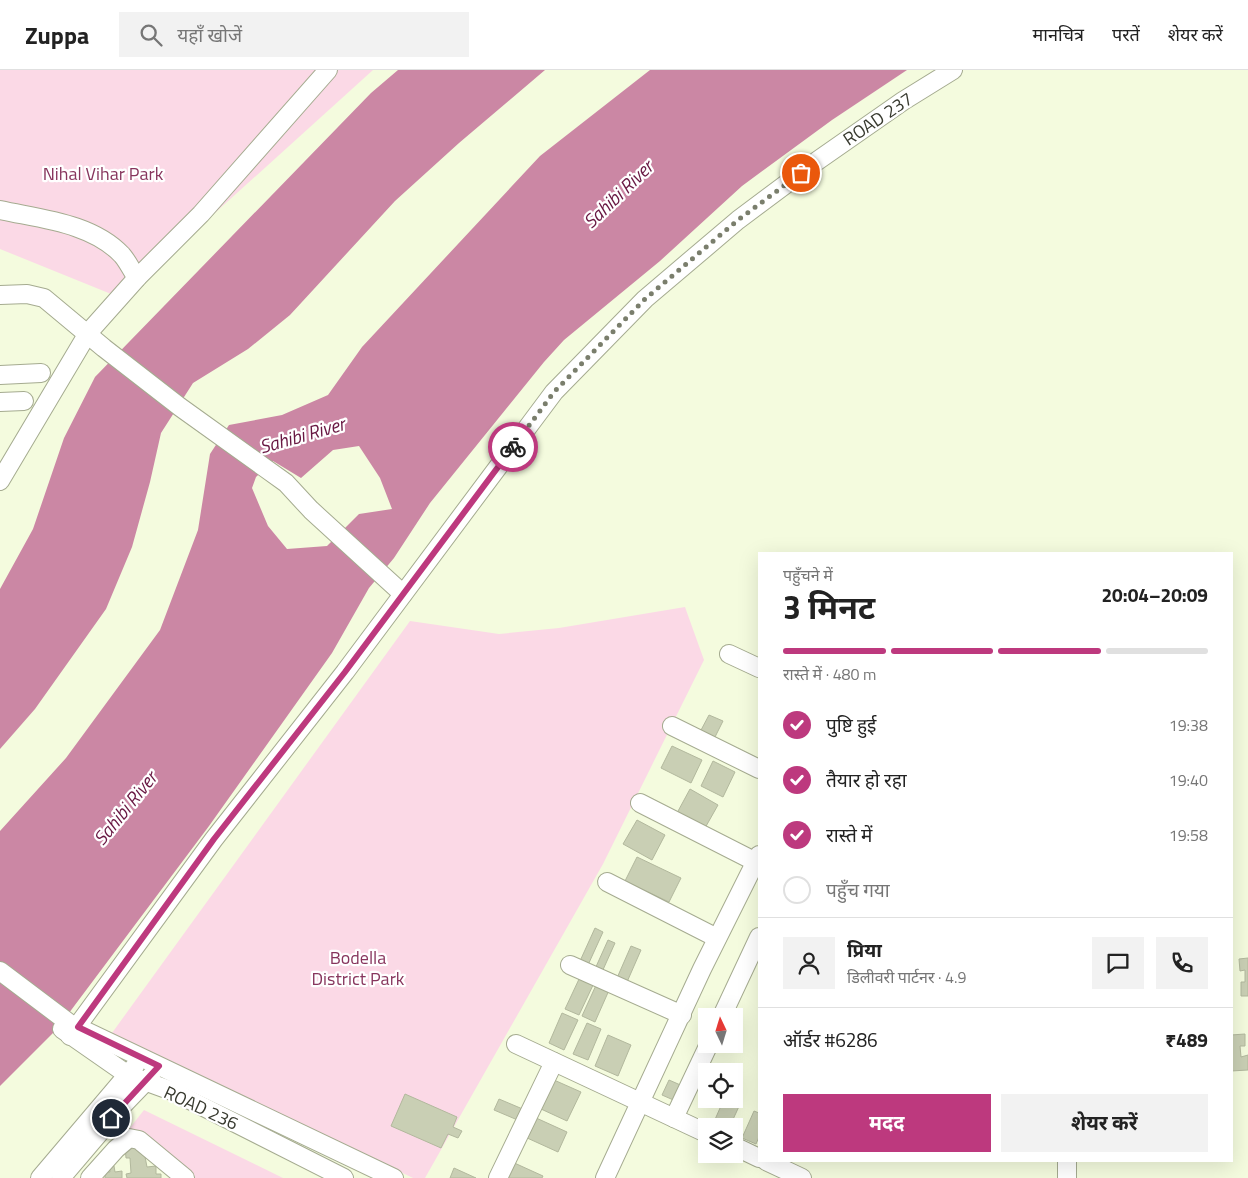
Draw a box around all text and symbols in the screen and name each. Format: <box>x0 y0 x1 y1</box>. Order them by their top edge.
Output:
search box <box>119 12 469 57</box>
text: Zuppa <box>25 17 89 53</box>
text: यहाँ खोजें <box>177 20 242 49</box>
icon: search <box>137 21 165 49</box>
text: मानचित्र <box>1032 21 1084 48</box>
text: परतें <box>1112 21 1140 48</box>
text: शेयर करें <box>1168 21 1223 48</box>
street label: ROAD 237 <box>837 85 918 152</box>
water label: Sahibi River <box>576 151 661 235</box>
pin <box>780 152 822 194</box>
icon: bag <box>787 159 815 187</box>
park label: Nihal Vihar Park <box>43 160 164 187</box>
water label: Sahibi River <box>256 408 350 461</box>
courier <box>488 422 538 472</box>
icon: bike <box>499 433 527 461</box>
text: पहुँचने में <box>783 563 833 587</box>
text: 20:04–20:09 <box>1101 580 1208 609</box>
text: 3 मिनट <box>783 583 875 631</box>
text: रास्ते में · 480 m <box>783 662 876 686</box>
text: पुष्टि हुई <box>826 710 876 739</box>
icon: check <box>783 711 811 739</box>
text: 19:38 <box>1169 713 1208 737</box>
water label: Sahibi River <box>86 763 165 851</box>
text: तैयार हो रहा <box>826 765 907 794</box>
icon: check <box>783 766 811 794</box>
text: 19:40 <box>1169 768 1208 792</box>
text: रास्ते में <box>826 820 872 849</box>
icon: check <box>783 821 811 849</box>
text: 19:58 <box>1169 823 1208 847</box>
text: पहुँच गया <box>826 875 890 904</box>
text: प्रिया <box>847 935 882 964</box>
button: person <box>783 937 835 989</box>
button: chat <box>1092 937 1144 989</box>
button: phone <box>1156 937 1208 989</box>
park label: Bodella District Park <box>312 944 405 992</box>
text: डिलीवरी पार्टनर · 4.9 <box>847 965 966 989</box>
north arrow <box>698 1008 742 1052</box>
map controls <box>698 1008 743 1163</box>
text: ऑर्डर #6286 <box>783 1025 878 1054</box>
text: ₹489 <box>1165 1025 1208 1054</box>
button: locate <box>698 1063 743 1108</box>
street label: ROAD 236 <box>160 1079 243 1137</box>
button: मदद <box>783 1094 991 1152</box>
button: शेयर करें <box>1001 1094 1208 1152</box>
pin <box>90 1097 132 1139</box>
icon: home <box>97 1104 125 1132</box>
button: layers <box>698 1118 743 1163</box>

